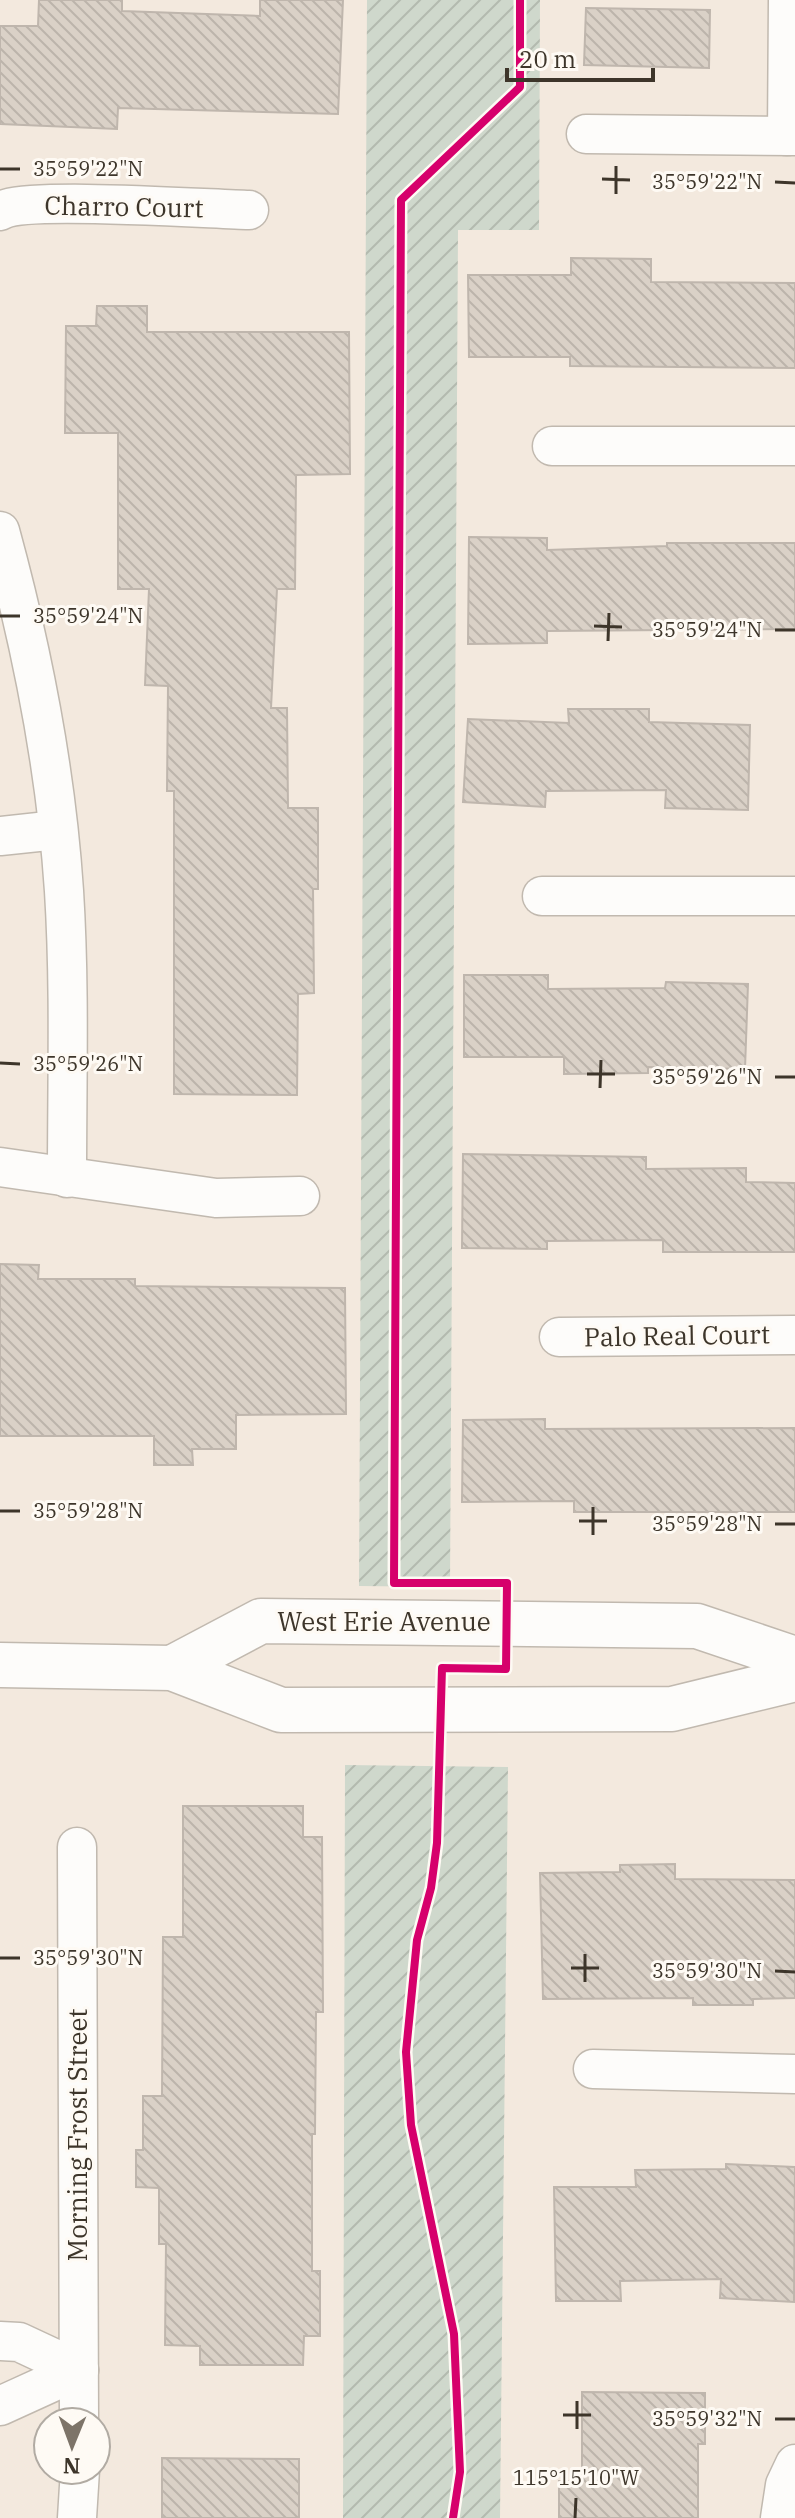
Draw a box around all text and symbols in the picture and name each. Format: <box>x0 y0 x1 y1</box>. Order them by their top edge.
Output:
scale bar <box>507 32 653 82</box>
text: 20 m <box>519 43 576 75</box>
text: 35°59'22"N <box>33 155 143 182</box>
text: 35°59'22"N <box>652 168 762 195</box>
street label: Charro Court <box>44 188 204 224</box>
text: 35°59'24"N <box>33 602 143 629</box>
text: 35°59'24"N <box>652 616 762 643</box>
text: 35°59'26"N <box>33 1050 143 1077</box>
text: 35°59'26"N <box>652 1063 762 1090</box>
street label: Palo Real Court <box>584 1316 770 1354</box>
text: 35°59'28"N <box>33 1497 143 1524</box>
text: 35°59'28"N <box>652 1510 762 1537</box>
street label: West Erie Avenue <box>277 1604 491 1638</box>
text: 35°59'30"N <box>33 1944 143 1971</box>
text: 35°59'30"N <box>652 1957 762 1984</box>
street label: Morning Frost Street <box>60 2008 94 2262</box>
text: 35°59'32"N <box>652 2405 762 2432</box>
north arrow <box>32 2406 112 2486</box>
text: N <box>63 2452 81 2481</box>
text: 115°15'10"W <box>513 2464 639 2491</box>

